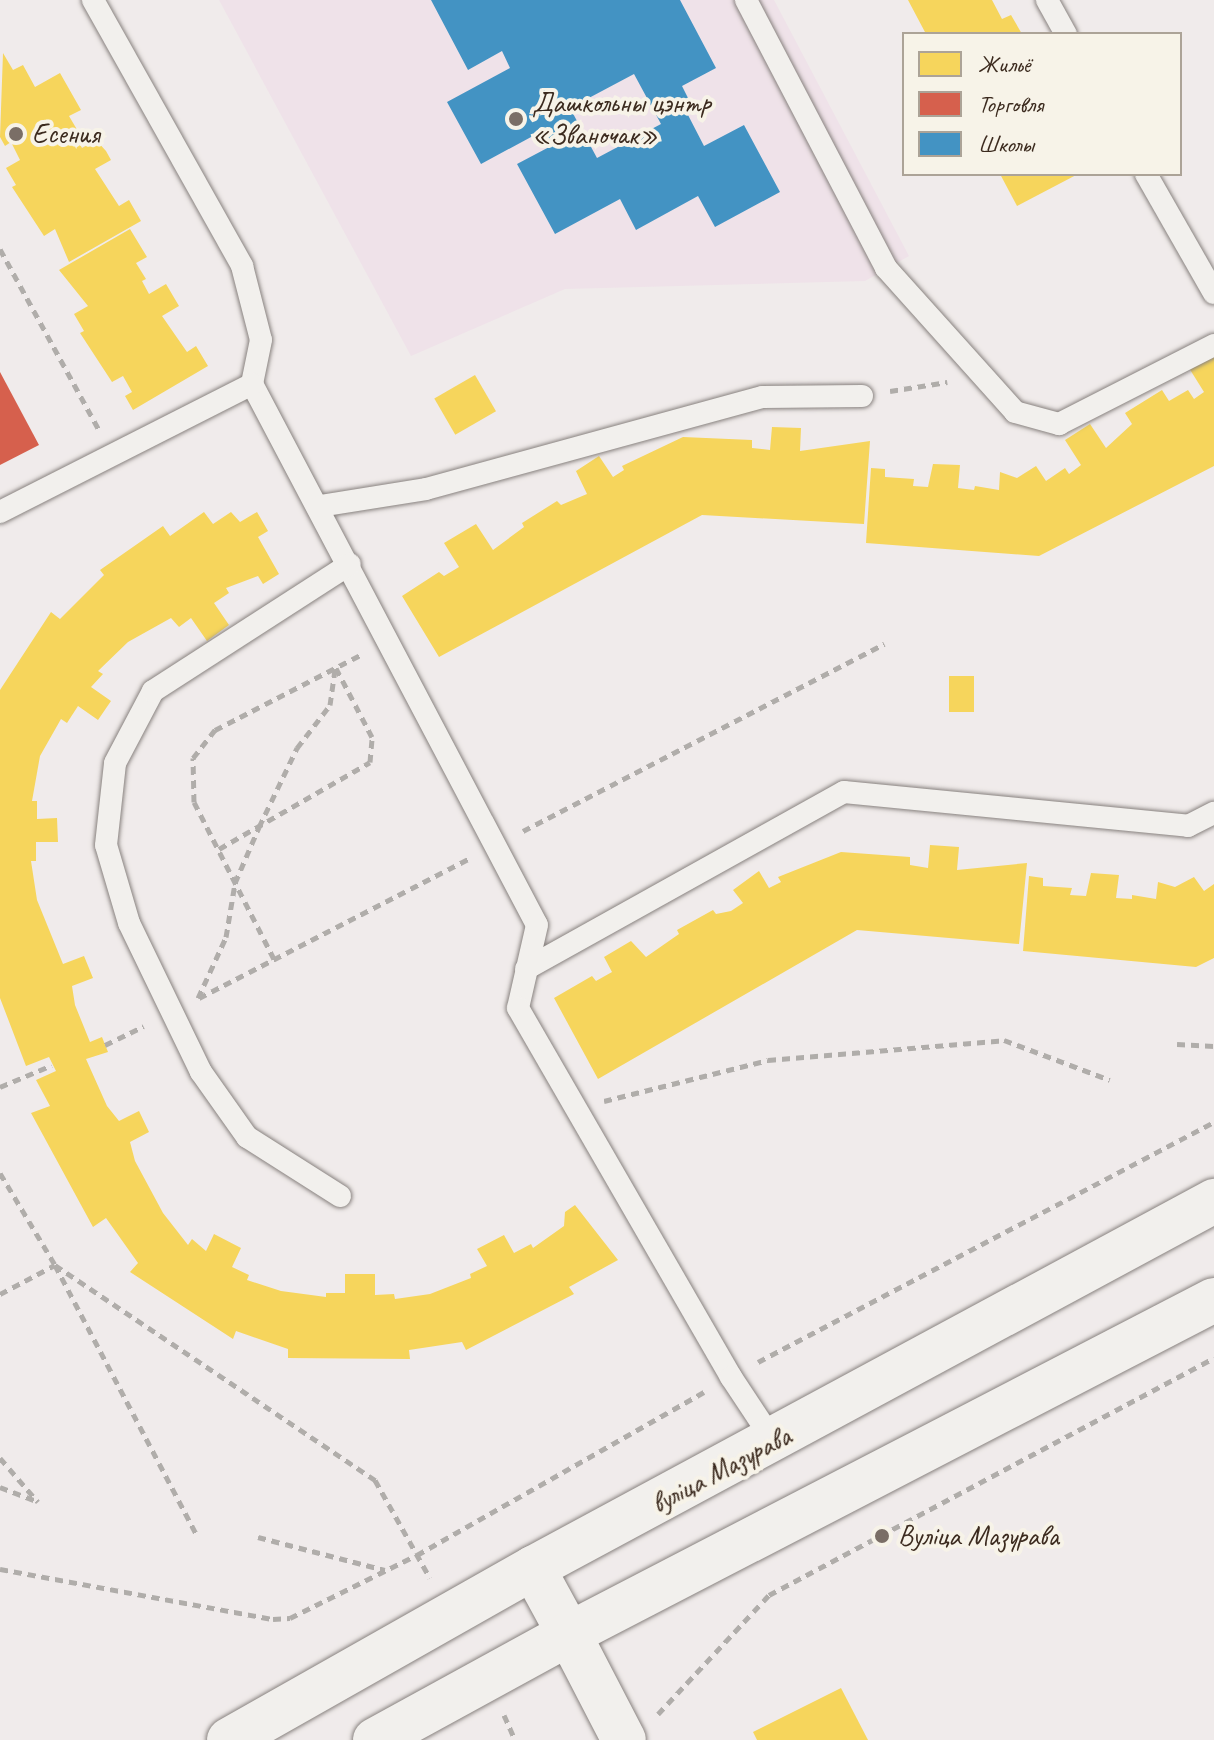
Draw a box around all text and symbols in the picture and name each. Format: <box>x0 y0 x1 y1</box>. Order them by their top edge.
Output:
legend <box>902 32 1182 176</box>
text: Жильё <box>978 49 1030 79</box>
place label: Дашкольны цэнтр «Званочак» <box>532 86 711 152</box>
text: Торговля <box>978 89 1043 119</box>
marker: Дашкольны цэнтр «Званочак» <box>507 110 525 128</box>
place label: Есения <box>32 117 100 151</box>
marker: Есения <box>7 125 25 143</box>
text: Школы <box>978 129 1034 159</box>
street label: вуліца Мазурава <box>645 1419 797 1521</box>
place label: Вуліца Мазурава <box>898 1519 1059 1553</box>
marker: Вуліца Мазурава <box>873 1527 891 1545</box>

